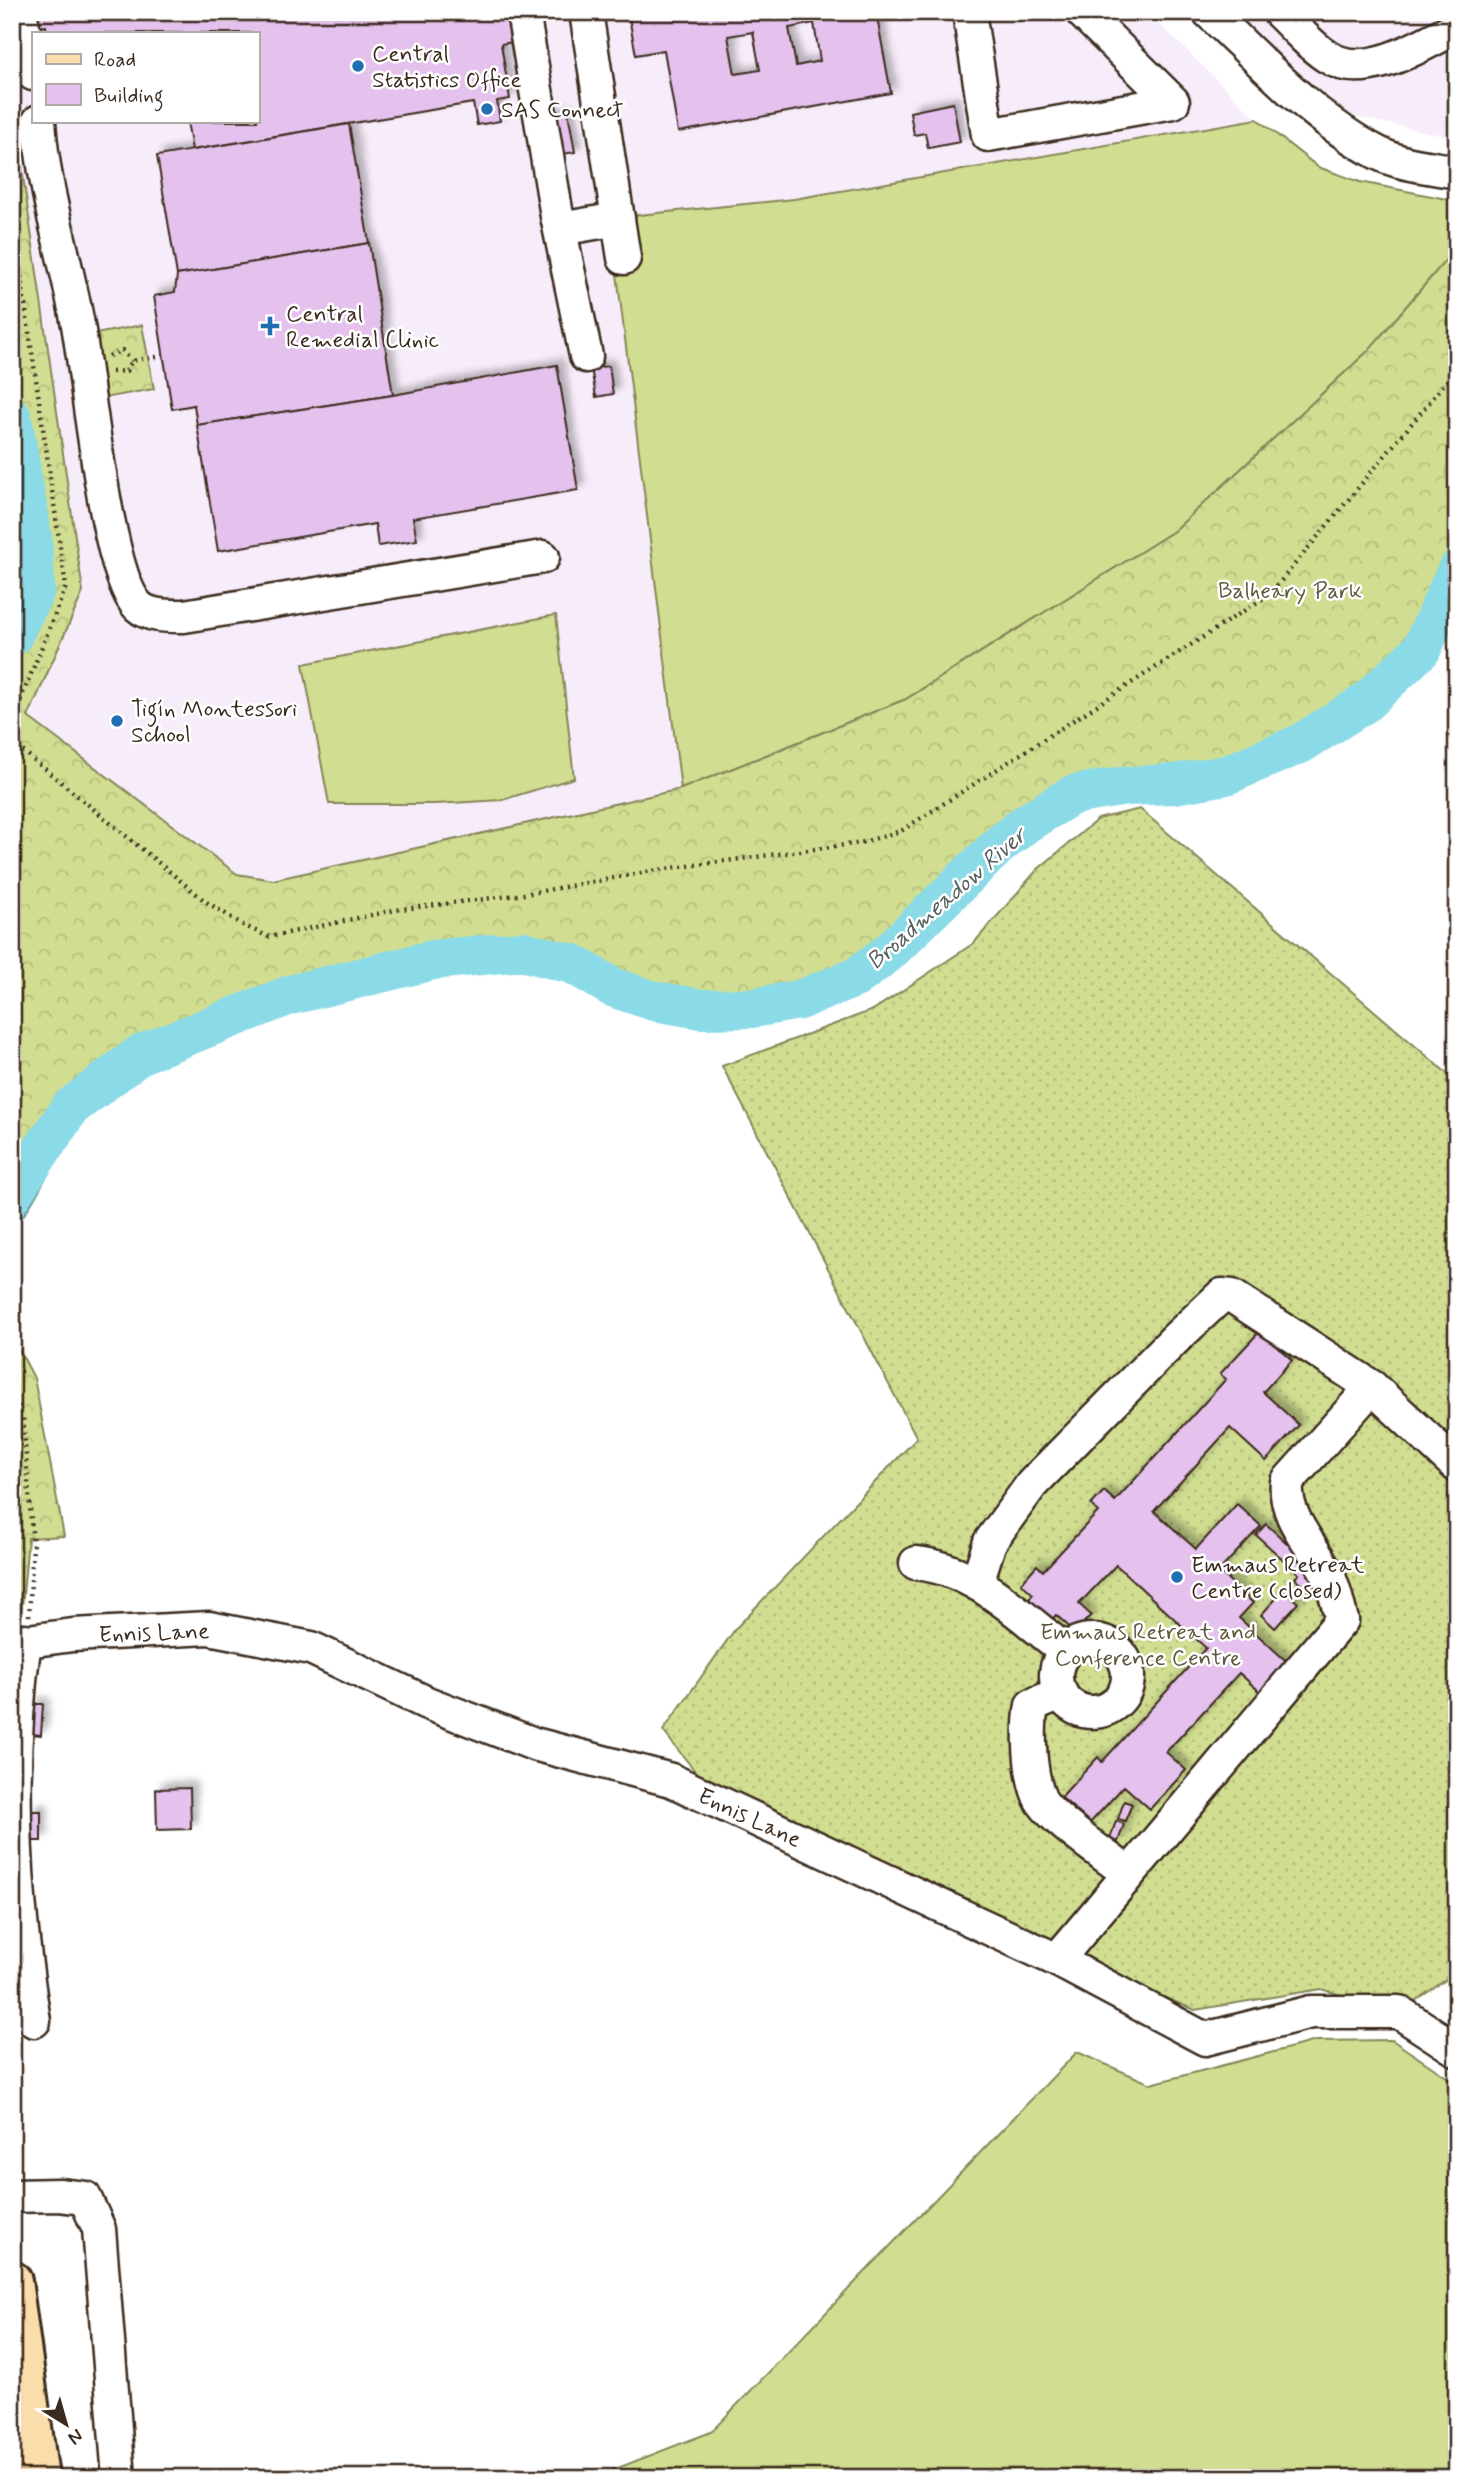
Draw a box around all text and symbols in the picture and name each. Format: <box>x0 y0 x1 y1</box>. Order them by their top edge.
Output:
legend <box>32 32 259 122</box>
place label: Central Statistics Office <box>372 40 522 96</box>
text: Road <box>94 46 136 74</box>
marker: Central Statistics Office <box>350 58 366 74</box>
text: Building <box>94 82 164 112</box>
place label: SAS Connect <box>501 96 623 126</box>
marker: SAS Connect <box>479 101 495 117</box>
place label: Central Remedial Clinic <box>286 300 439 356</box>
marker: Central Remedial Clinic <box>260 316 280 336</box>
park label: Balheary Park <box>1218 577 1362 607</box>
place label: Tigín Montessori School <box>131 695 297 751</box>
marker: Tigín Montessori School <box>109 713 125 729</box>
water label: Broadmeadow River <box>861 819 1036 977</box>
place label: Emmaus Retreat Centre (closed) <box>1191 1551 1365 1607</box>
marker: Emmaus Retreat Centre (closed) <box>1169 1569 1185 1585</box>
street label: Ennis Lane <box>98 1617 210 1651</box>
park label: Emmaus Retreat and Conference Centre <box>1040 1618 1256 1674</box>
street label: Ennis Lane <box>693 1782 806 1856</box>
north arrow <box>32 2388 102 2458</box>
text: N <box>63 2423 88 2450</box>

